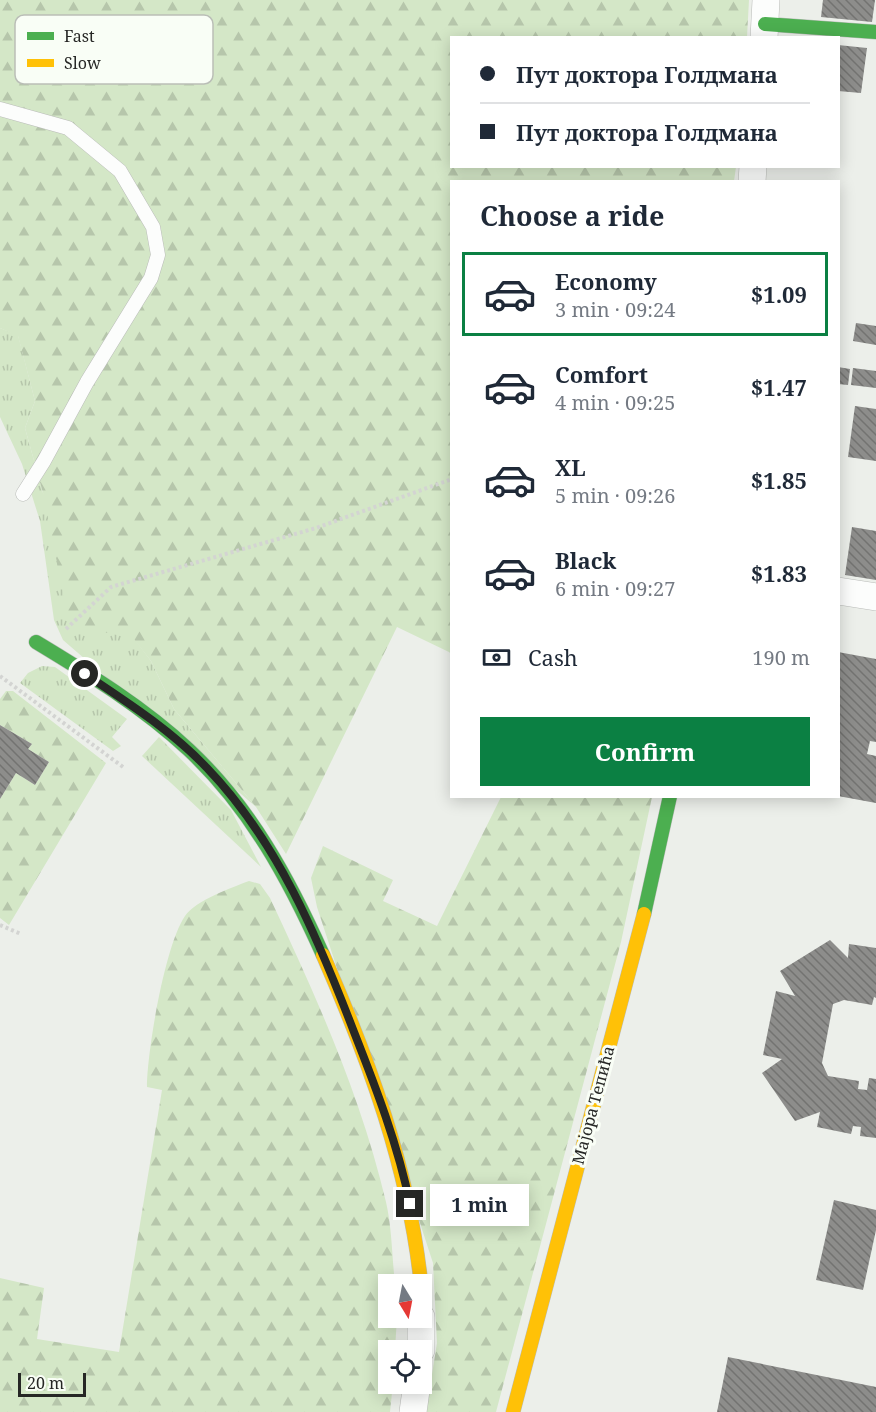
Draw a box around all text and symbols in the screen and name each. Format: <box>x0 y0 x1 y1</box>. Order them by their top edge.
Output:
legend <box>15 15 213 84</box>
text: Fast <box>64 25 95 47</box>
text: Slow <box>64 52 101 74</box>
text: Пут доктора Голдмана <box>516 59 778 89</box>
text: Пут доктора Голдмана <box>516 117 778 147</box>
text: Choose a ride <box>480 197 665 234</box>
text: Economy <box>555 266 657 296</box>
icon: car <box>483 267 537 321</box>
text: $1.09 <box>751 279 807 309</box>
text: 3 min · 09:24 <box>555 296 675 323</box>
text: Comfort <box>555 359 648 389</box>
icon: car <box>483 360 537 414</box>
text: $1.47 <box>751 372 807 402</box>
text: 4 min · 09:25 <box>555 389 675 416</box>
text: XL <box>555 452 586 482</box>
icon: car <box>483 453 537 507</box>
text: $1.85 <box>751 465 807 495</box>
text: 5 min · 09:26 <box>555 482 675 509</box>
text: Black <box>555 545 616 575</box>
icon: car <box>483 546 537 600</box>
text: $1.83 <box>751 558 807 588</box>
text: 6 min · 09:27 <box>555 575 675 602</box>
icon: cash <box>480 641 513 674</box>
text: Cash <box>528 642 578 672</box>
text: 190 m <box>752 644 810 671</box>
route start <box>71 660 98 687</box>
button: Confirm <box>480 717 810 786</box>
street label: Мајора Тепића <box>567 1043 619 1167</box>
callout: 1 min <box>431 1183 530 1225</box>
route end <box>396 1190 423 1217</box>
text: 1 min <box>451 1191 508 1218</box>
north arrow <box>378 1274 432 1328</box>
map controls <box>378 1274 432 1394</box>
button: locate <box>378 1340 432 1394</box>
scale bar <box>18 1370 86 1398</box>
text: 20 m <box>27 1372 64 1394</box>

